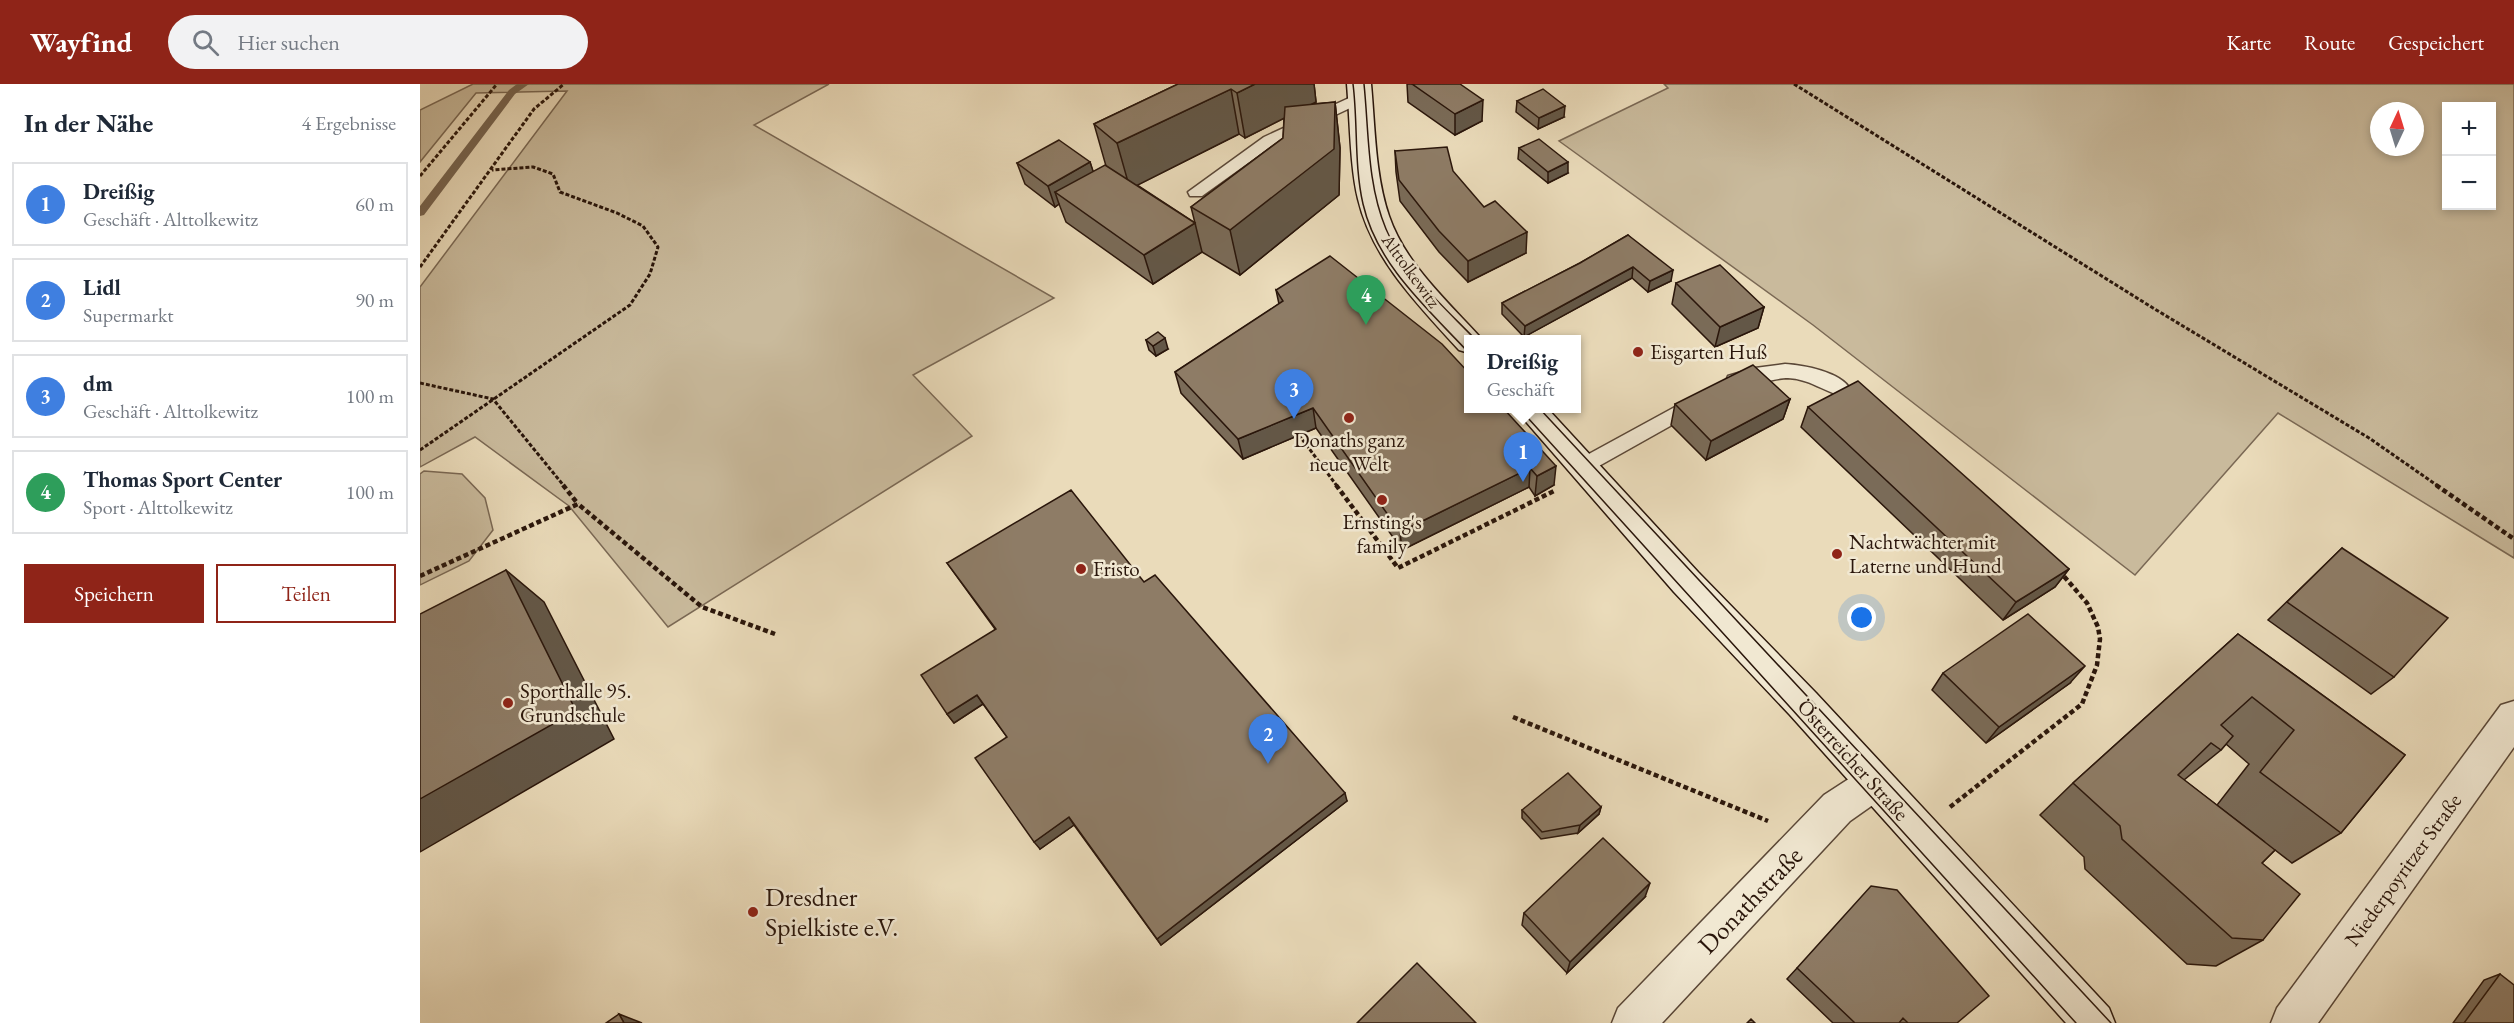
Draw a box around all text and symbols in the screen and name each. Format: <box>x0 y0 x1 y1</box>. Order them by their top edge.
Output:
search box <box>168 15 588 69</box>
text: Wayfind <box>30 24 132 60</box>
icon: search <box>189 26 222 59</box>
text: Hier suchen <box>237 28 340 57</box>
text: Karte <box>2227 29 2271 56</box>
text: Route <box>2304 29 2355 56</box>
text: Gespeichert <box>2388 29 2484 56</box>
north arrow <box>2370 102 2424 156</box>
map controls <box>2442 102 2496 210</box>
button: + <box>2442 102 2496 156</box>
text: In der Nähe <box>24 106 153 140</box>
text: 4 Ergebnisse <box>301 110 396 136</box>
button: − <box>2442 156 2496 210</box>
text: Dreißig <box>83 177 155 206</box>
text: 1 <box>40 191 51 217</box>
text: 60 m <box>355 191 394 217</box>
text: Geschäft · Alttolkewitz <box>83 206 258 232</box>
street label: Alttolkewitz <box>1376 228 1446 312</box>
text: Lidl <box>83 273 121 302</box>
pin: 4 <box>1346 276 1386 325</box>
text: 2 <box>40 287 51 313</box>
text: 90 m <box>355 287 394 313</box>
text: Supermarkt <box>83 302 174 328</box>
popup <box>1464 335 1581 413</box>
place label: Eisgarten Huß <box>1650 338 1767 365</box>
marker: Eisgarten Huß <box>1631 345 1645 359</box>
text: Dreißig <box>1487 347 1558 376</box>
text: dm <box>83 369 113 398</box>
pin: 3 <box>1274 370 1314 419</box>
text: Geschäft <box>1487 376 1555 402</box>
text: 3 <box>40 383 51 409</box>
text: 100 m <box>346 383 394 409</box>
text: Geschäft · Alttolkewitz <box>83 398 258 424</box>
marker: Donaths ganz neue Welt <box>1342 411 1356 425</box>
place label: Donaths ganz neue Welt <box>1294 426 1404 477</box>
pin: 1 <box>1504 432 1542 482</box>
text: Thomas Sport Center <box>83 465 282 494</box>
text: 4 <box>40 479 51 505</box>
text: 100 m <box>346 479 394 505</box>
marker: Ernsting's family <box>1375 493 1389 507</box>
text: Sport · Alttolkewitz <box>83 494 233 520</box>
place label: Ernsting's family <box>1342 508 1422 559</box>
place label: Nachtwächter mit Laterne und Hund <box>1849 528 2002 579</box>
marker: Nachtwächter mit Laterne und Hund <box>1830 547 1844 561</box>
place label: Fristo <box>1093 555 1140 582</box>
marker: Fristo <box>1074 562 1088 576</box>
button: Speichern <box>24 564 204 623</box>
button: Teilen <box>216 564 396 623</box>
your location <box>1847 603 1876 632</box>
place label: Sporthalle 95. Grundschule <box>520 677 631 728</box>
street label: Österreicher Straße <box>1792 693 1915 826</box>
marker: Sporthalle 95. Grundschule <box>501 696 515 710</box>
pin: 2 <box>1248 714 1288 764</box>
street label: Niederpoyritzer Straße <box>2338 788 2467 951</box>
street label: Donathstraße <box>1690 839 1810 961</box>
place label: Dresdner Spielkiste e.V. <box>765 880 898 944</box>
marker: Dresdner Spielkiste e.V. <box>746 905 760 919</box>

